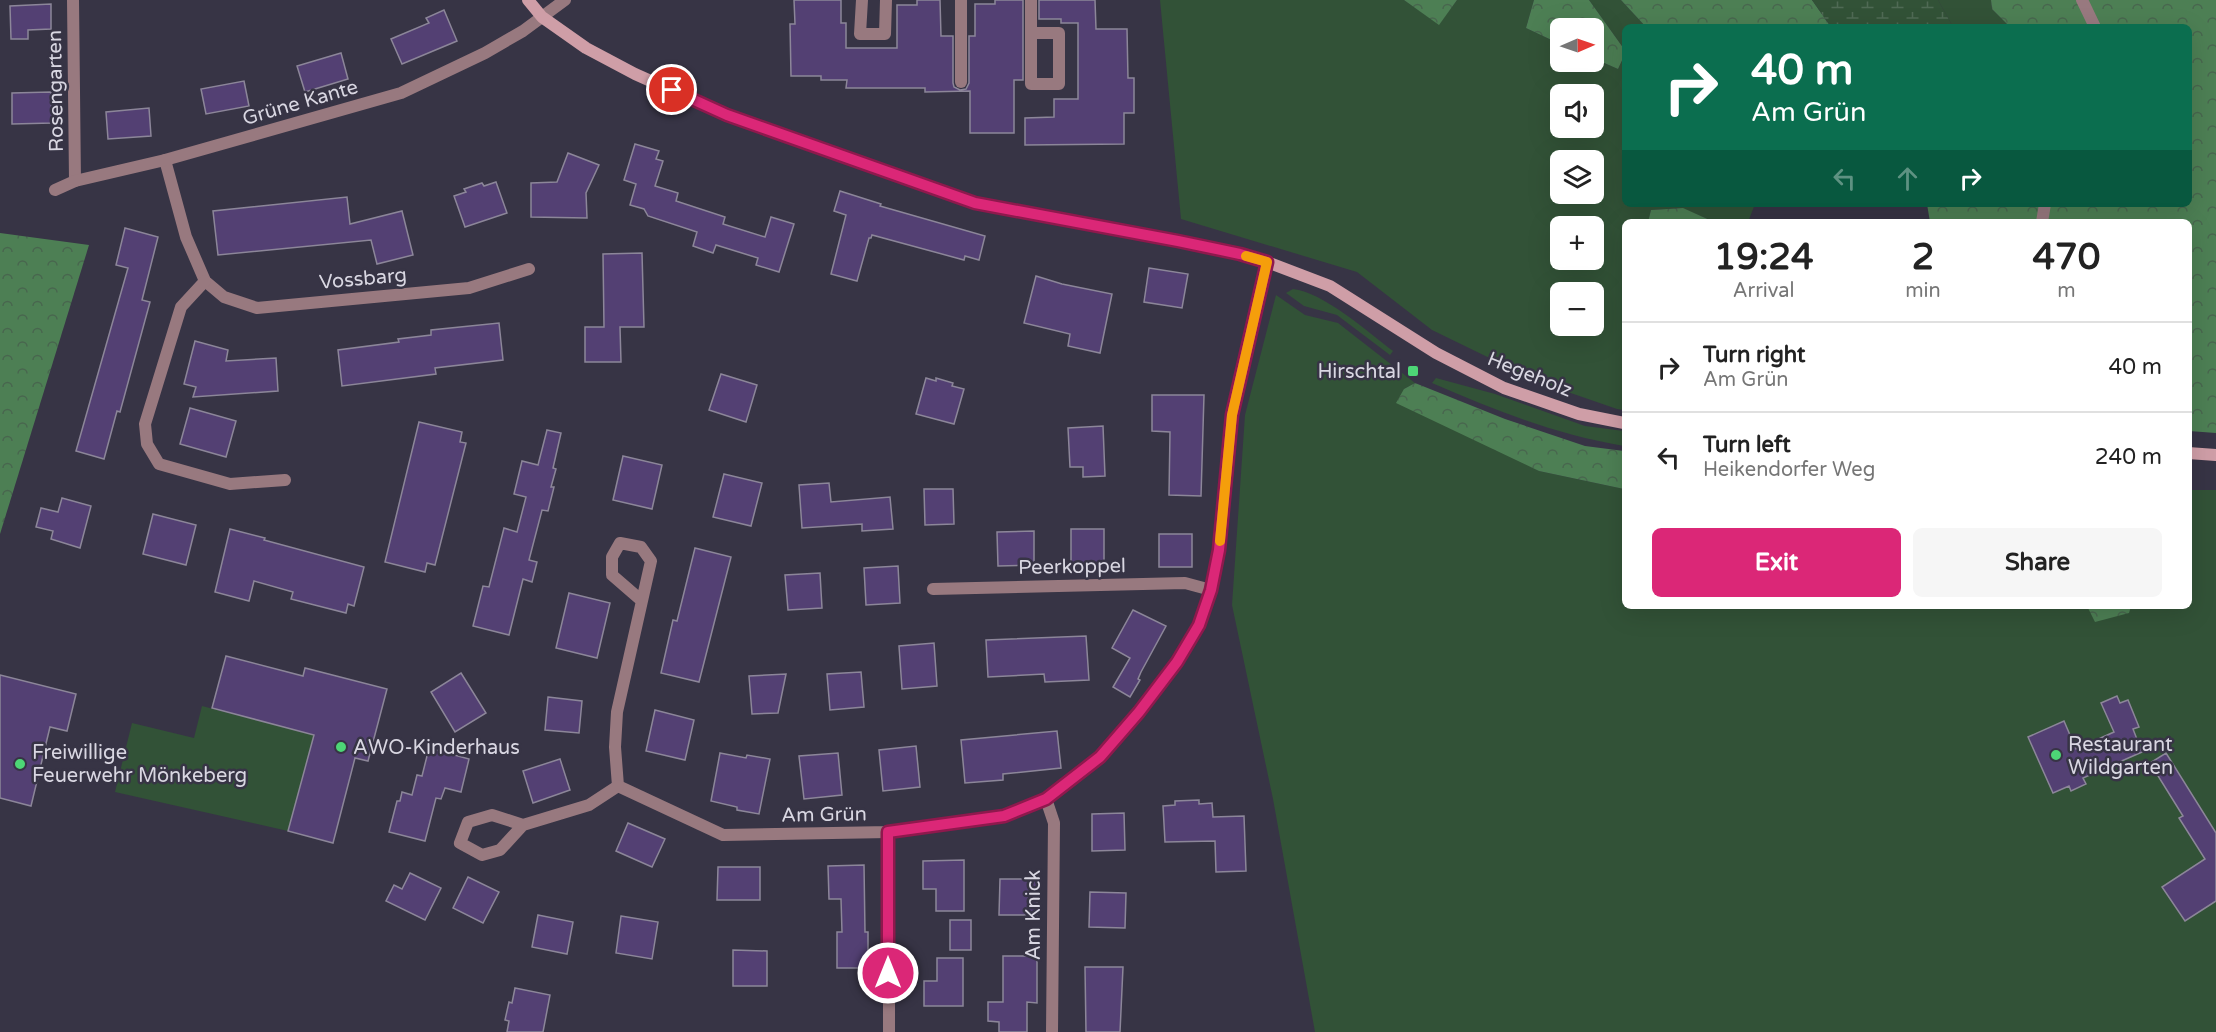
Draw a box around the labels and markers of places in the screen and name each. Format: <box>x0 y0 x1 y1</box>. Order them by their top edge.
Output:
pin <box>646 64 697 115</box>
place label: Hirschtal <box>1317 360 1401 384</box>
marker: Hirschtal <box>1406 364 1420 378</box>
place label: Restaurant Wildgarten <box>2068 733 2173 780</box>
place label: AWO-Kinderhaus <box>353 736 520 760</box>
marker: AWO-Kinderhaus <box>334 740 348 754</box>
place label: Freiwillige Feuerwehr Mönkeberg <box>32 741 247 788</box>
marker: Restaurant Wildgarten <box>2049 748 2063 762</box>
marker: Freiwillige Feuerwehr Mönkeberg <box>13 757 27 771</box>

